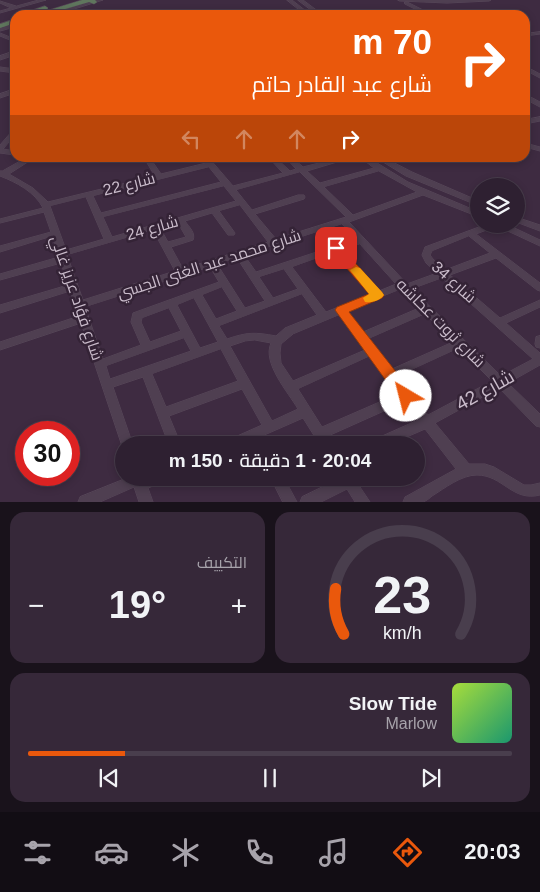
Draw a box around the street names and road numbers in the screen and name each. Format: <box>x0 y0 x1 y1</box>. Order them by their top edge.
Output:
street label: شارع 22 <box>101 169 158 202</box>
street label: شارع 24 <box>124 212 181 246</box>
street label: شارع محمد عبد الغنى الجسي <box>115 226 304 306</box>
street label: شارع فؤاد عزيز غالي <box>43 234 106 364</box>
street label: شارع 34 <box>427 258 479 308</box>
street label: شارع ثروت عكاشه <box>391 275 489 373</box>
street label: شارع 42 <box>452 365 519 417</box>

